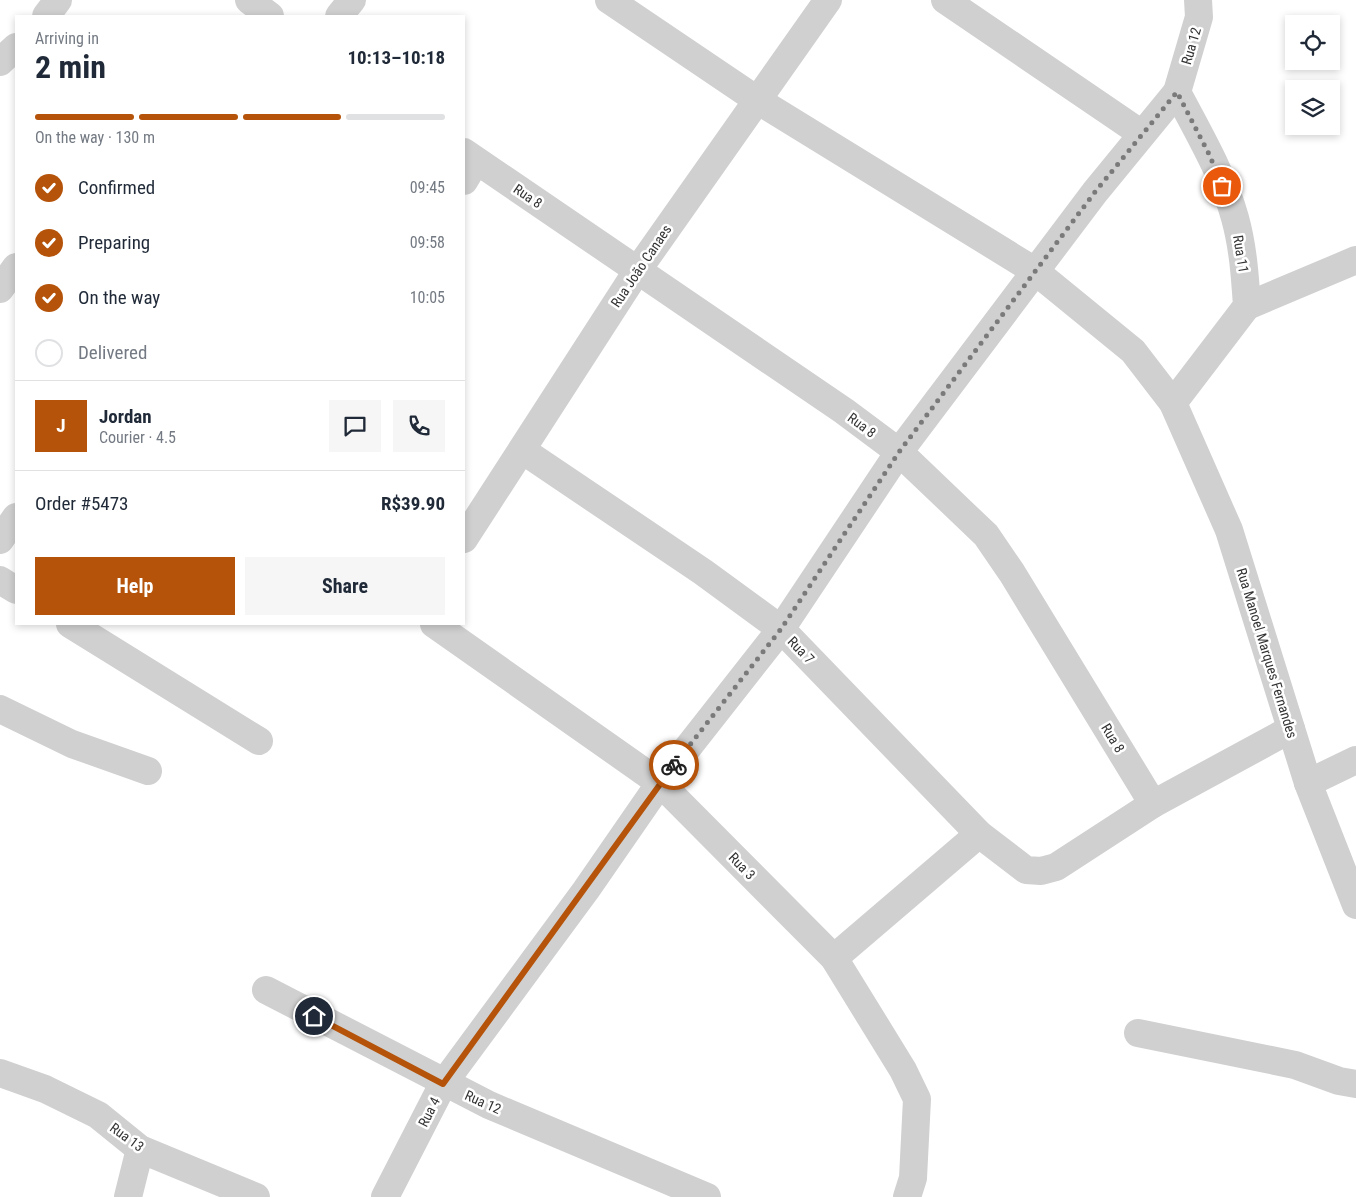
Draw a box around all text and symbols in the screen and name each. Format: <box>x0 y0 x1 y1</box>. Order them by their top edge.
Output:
map controls <box>1285 15 1340 135</box>
button: locate <box>1285 15 1340 70</box>
street label: Rua 12 <box>1178 25 1204 66</box>
text: Arriving in <box>35 29 99 48</box>
text: 10:13–10:18 <box>347 46 445 69</box>
text: 2 min <box>35 48 106 86</box>
button: layers <box>1285 80 1340 135</box>
text: On the way · 130 m <box>35 128 155 147</box>
pin <box>1201 165 1243 207</box>
icon: bag <box>1208 172 1236 200</box>
icon: check <box>35 174 63 202</box>
text: Confirmed <box>78 176 155 199</box>
text: 09:45 <box>410 178 445 197</box>
street label: Rua 8 <box>511 181 545 211</box>
street label: Rua João Canaes <box>608 222 674 310</box>
icon: check <box>35 229 63 257</box>
text: Preparing <box>78 231 150 254</box>
text: 09:58 <box>410 233 445 252</box>
street label: Rua 11 <box>1230 234 1252 274</box>
icon: check <box>35 284 63 312</box>
text: On the way <box>78 286 160 309</box>
text: 10:05 <box>410 288 445 307</box>
text: Delivered <box>78 341 147 364</box>
button: chat <box>329 400 381 452</box>
button: phone <box>393 400 445 452</box>
text: Jordan <box>99 405 152 428</box>
street label: Rua 8 <box>845 409 879 441</box>
text: J <box>56 414 66 437</box>
text: Courier · 4.5 <box>99 428 176 447</box>
text: Order #5473 <box>35 492 128 515</box>
text: R$39.90 <box>381 492 445 515</box>
button: Help <box>35 557 235 615</box>
button: Share <box>245 557 445 615</box>
street label: Rua Manoel Marques Fernandes <box>1233 566 1301 740</box>
street label: Rua 7 <box>784 633 818 667</box>
street label: Rua 8 <box>1098 721 1128 755</box>
courier <box>649 740 699 790</box>
icon: bike <box>660 751 688 779</box>
street label: Rua 3 <box>725 849 759 883</box>
pin <box>293 995 335 1037</box>
icon: home <box>300 1002 328 1030</box>
street label: Rua 12 <box>462 1087 504 1117</box>
street label: Rua 4 <box>415 1094 443 1129</box>
street label: Rua 13 <box>107 1119 147 1155</box>

